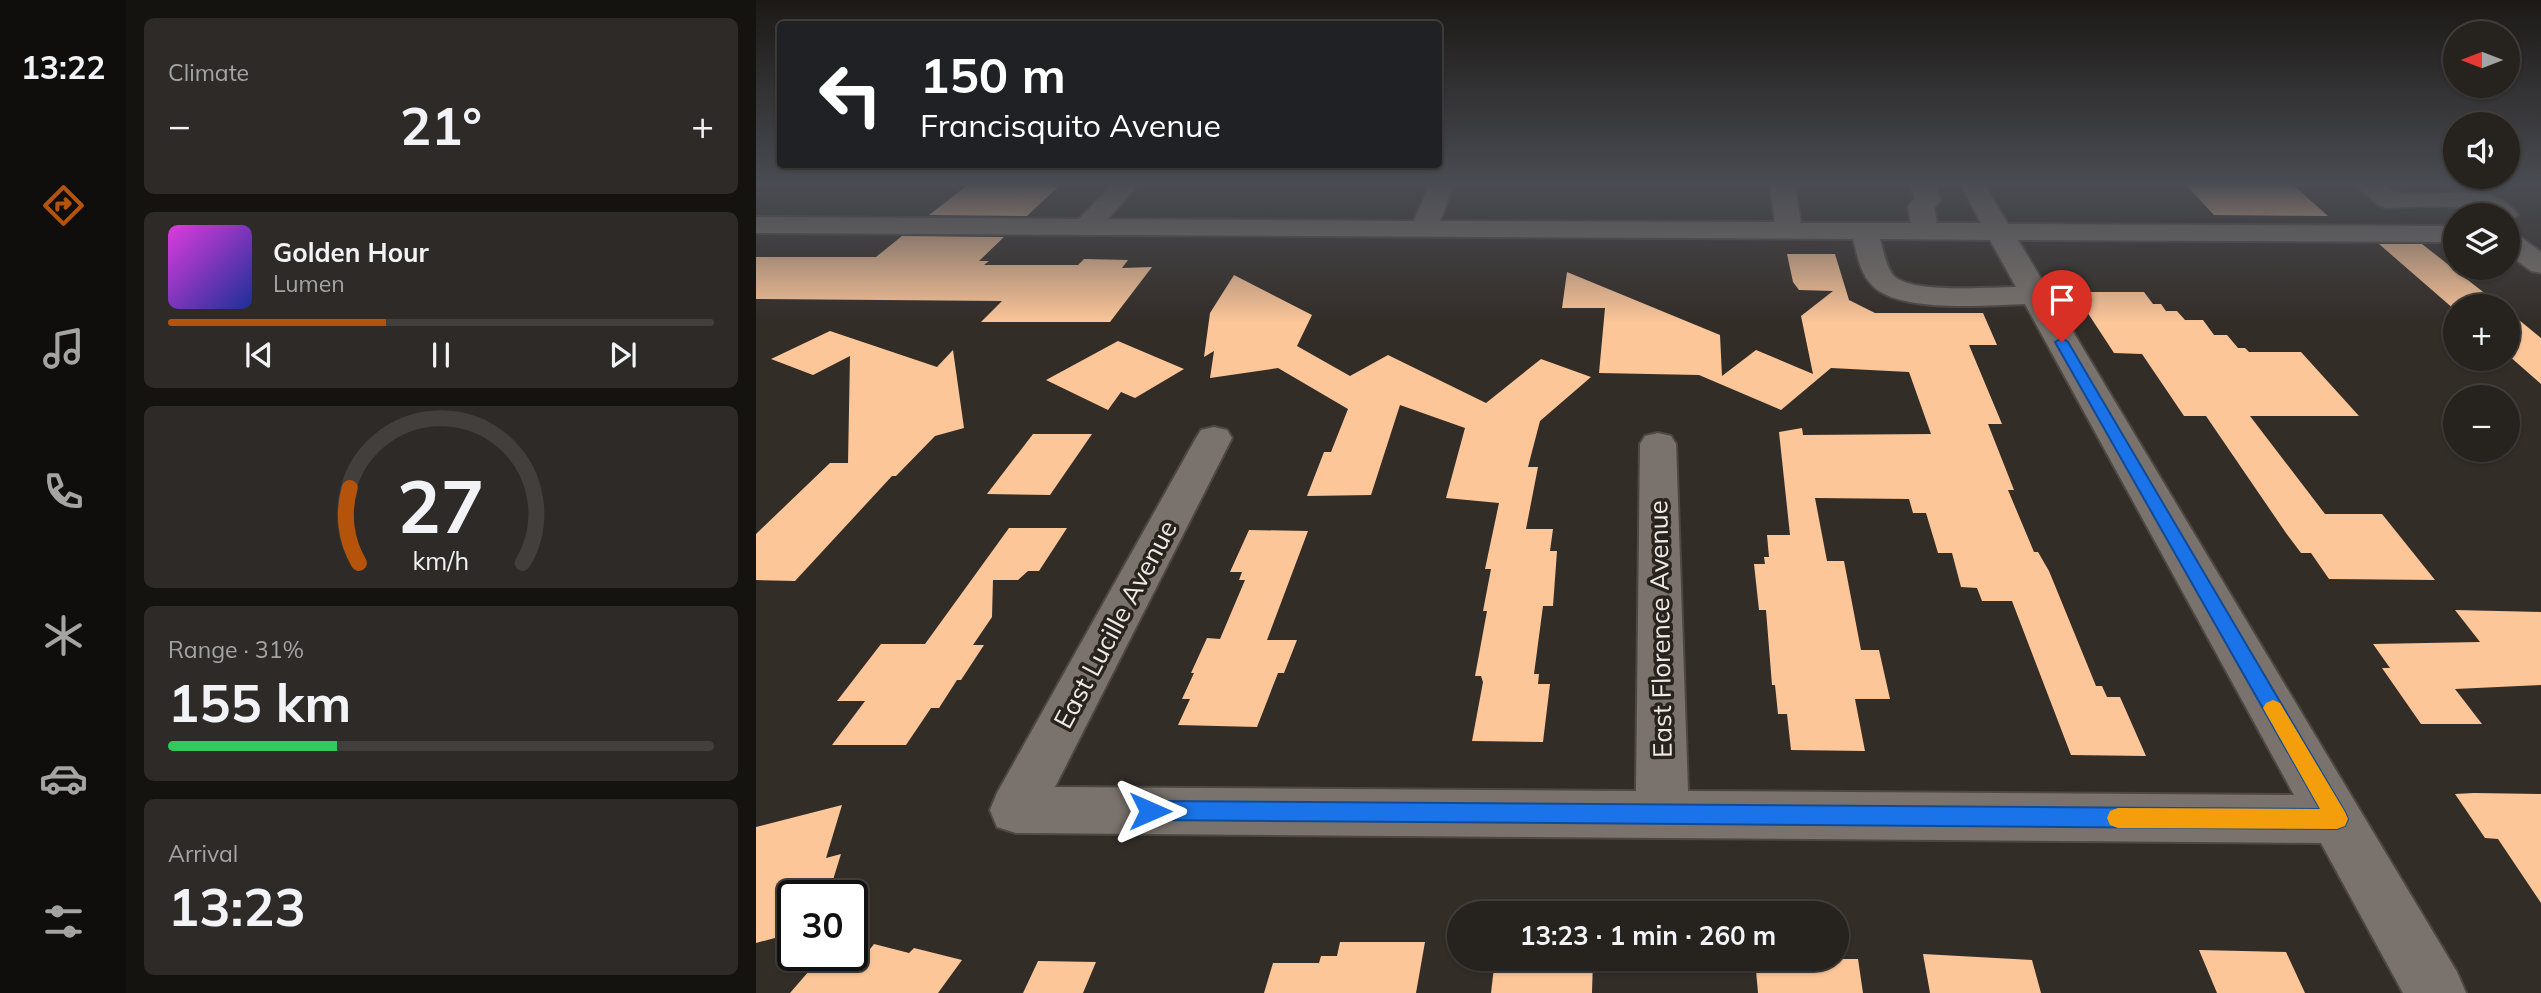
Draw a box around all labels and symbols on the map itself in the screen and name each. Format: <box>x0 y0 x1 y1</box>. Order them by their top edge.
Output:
north arrow <box>2443 21 2520 98</box>
pin <box>2032 270 2092 342</box>
street label: East Florence Avenue <box>1641 500 1679 758</box>
street label: East Lucille Avenue <box>1046 514 1184 734</box>
position arrow <box>1113 774 1187 848</box>
speed limit sign: 30 <box>777 880 868 971</box>

